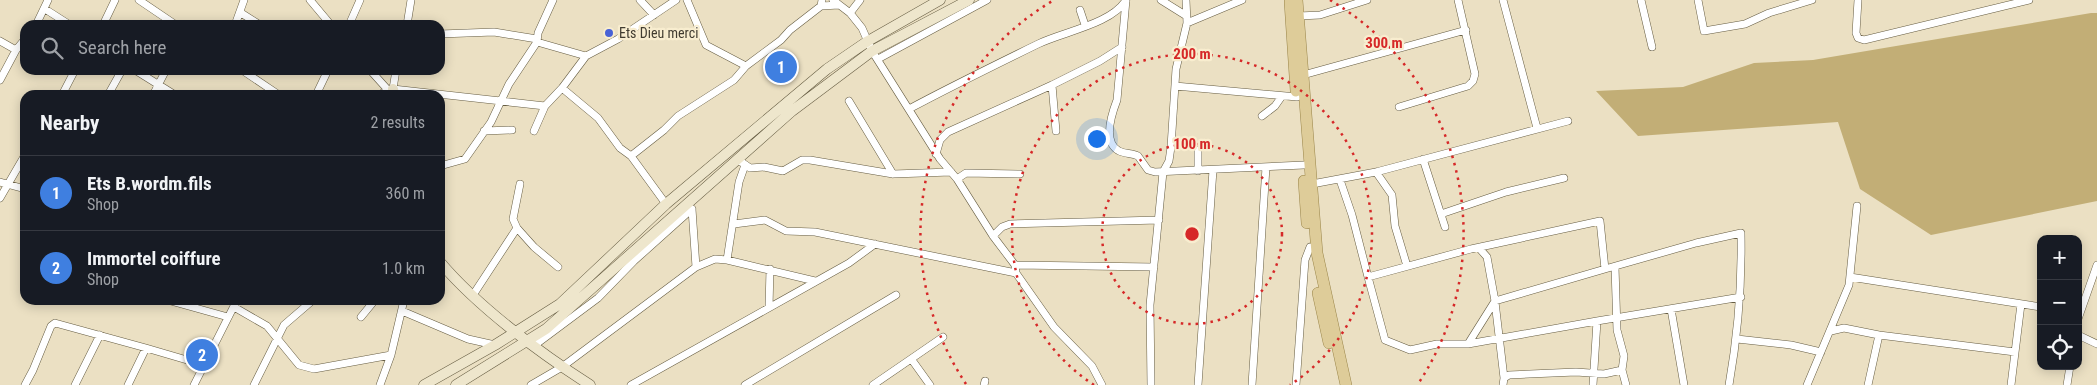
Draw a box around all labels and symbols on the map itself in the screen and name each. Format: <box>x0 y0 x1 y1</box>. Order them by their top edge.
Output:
place label: Ets Dieu merci <box>619 25 698 41</box>
marker: Ets Dieu merci <box>603 27 615 39</box>
text: 300 m <box>1365 34 1403 52</box>
text: 200 m <box>1173 45 1211 63</box>
pin: 1 <box>765 48 797 86</box>
your location <box>1084 126 1110 152</box>
text: 100 m <box>1173 135 1211 153</box>
centre of rings <box>1183 225 1201 243</box>
pin: 2 <box>186 336 218 374</box>

